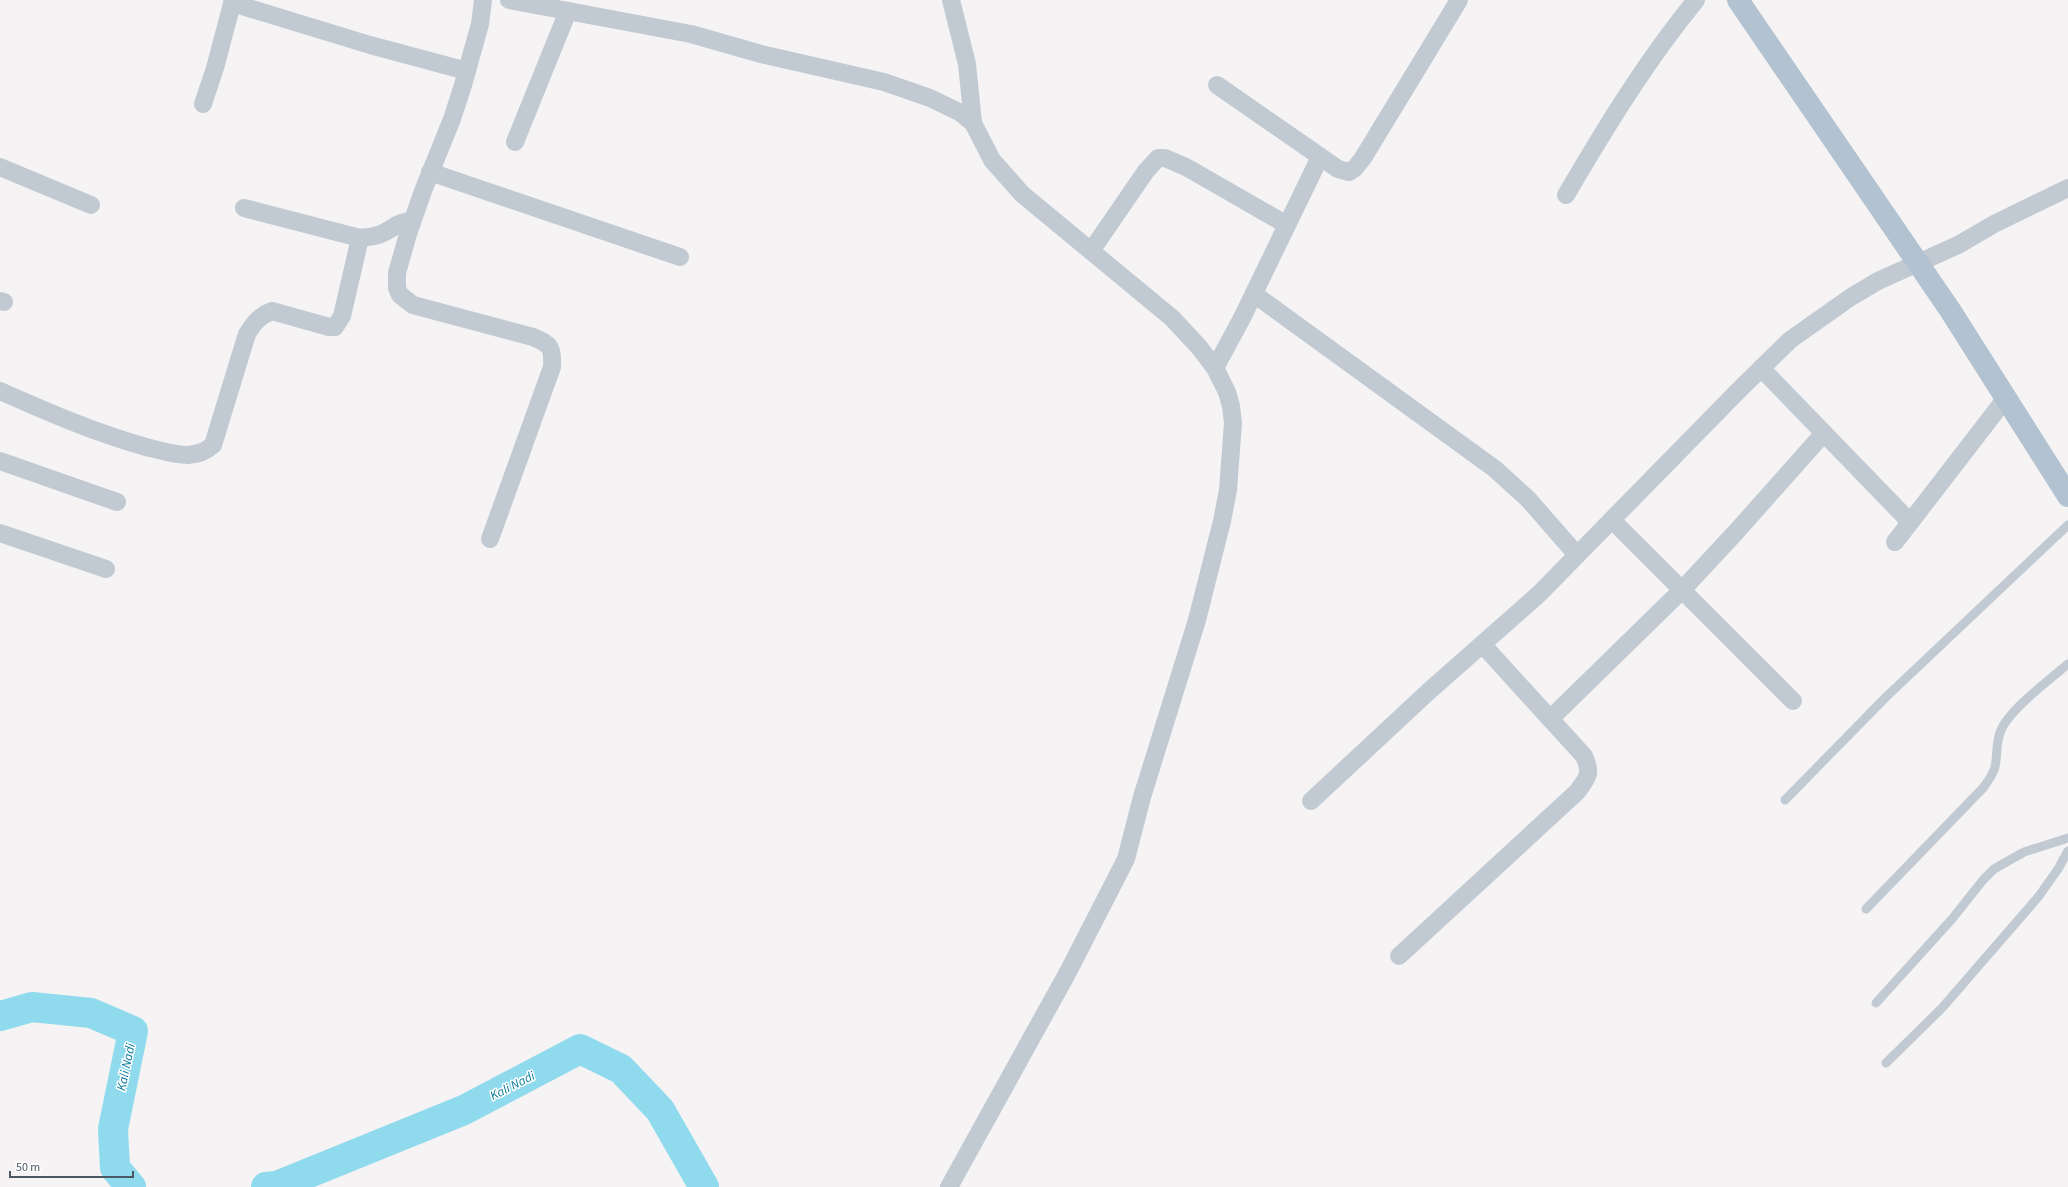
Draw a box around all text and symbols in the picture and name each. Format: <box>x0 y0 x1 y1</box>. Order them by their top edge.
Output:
water label: Kali Nadi <box>112 1041 140 1093</box>
water label: Kali Nadi <box>487 1067 539 1105</box>
scale bar <box>10 1153 133 1179</box>
text: 50 m <box>16 1159 40 1176</box>

